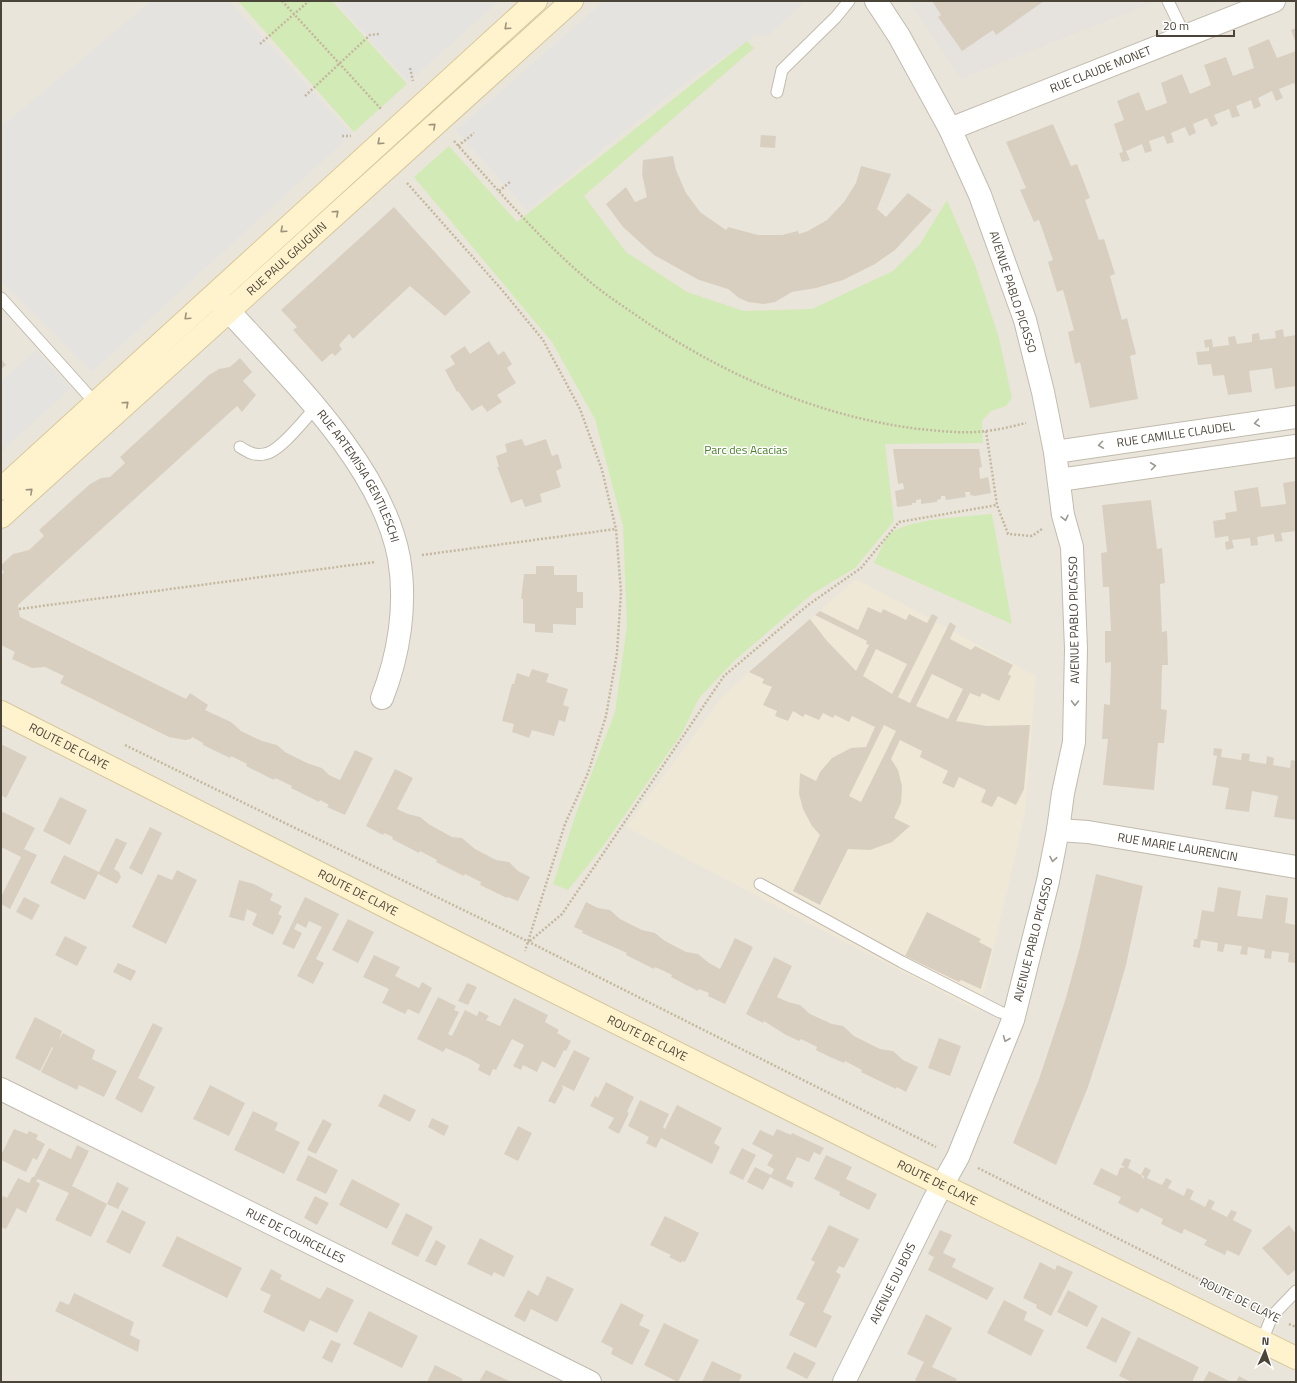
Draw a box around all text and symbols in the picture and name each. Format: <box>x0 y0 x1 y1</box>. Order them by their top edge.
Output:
scale bar <box>1157 12 1234 38</box>
text: 20 m <box>1163 16 1189 35</box>
one-way arrow <box>505 22 512 29</box>
street label: RUE CLAUDE MONET <box>1047 40 1155 98</box>
one-way arrow <box>428 123 436 130</box>
one-way arrow <box>377 138 385 145</box>
one-way arrow <box>332 211 339 218</box>
street label: RUE PAUL GAUGUIN <box>242 217 331 300</box>
one-way arrow <box>281 225 288 232</box>
street label: AVENUE PABLO PICASSO <box>985 228 1042 355</box>
one-way arrow <box>185 313 192 320</box>
one-way arrow <box>121 401 129 409</box>
street label: RUE ARTEMISIA GENTILESCHI <box>313 405 405 545</box>
street label: RUE CAMILLE CLAUDEL <box>1115 416 1236 452</box>
one-way arrow <box>1254 418 1260 427</box>
park label: Parc des Acacias <box>704 440 788 459</box>
one-way arrow <box>1098 440 1104 449</box>
one-way arrow <box>1150 462 1157 471</box>
one-way arrow <box>25 488 33 496</box>
one-way arrow <box>1060 515 1068 522</box>
street label: AVENUE PABLO PICASSO <box>1063 556 1084 684</box>
one-way arrow <box>1071 700 1079 706</box>
street label: ROUTE DE CLAYE <box>26 718 113 774</box>
street label: RUE MARIE LAURENCIN <box>1116 827 1239 866</box>
one-way arrow <box>1049 856 1057 862</box>
street label: ROUTE DE CLAYE <box>315 864 402 921</box>
street label: AVENUE PABLO PICASSO <box>1008 875 1058 1004</box>
street label: ROUTE DE CLAYE <box>604 1010 691 1066</box>
one-way arrow <box>1002 1035 1010 1042</box>
street label: ROUTE DE CLAYE <box>894 1155 981 1210</box>
street label: RUE DE COURCELLES <box>243 1202 349 1268</box>
street label: AVENUE DU BOIS <box>864 1239 920 1327</box>
street label: ROUTE DE CLAYE <box>1197 1272 1284 1327</box>
north arrow <box>1245 1331 1285 1371</box>
text: N <box>1261 1333 1270 1349</box>

